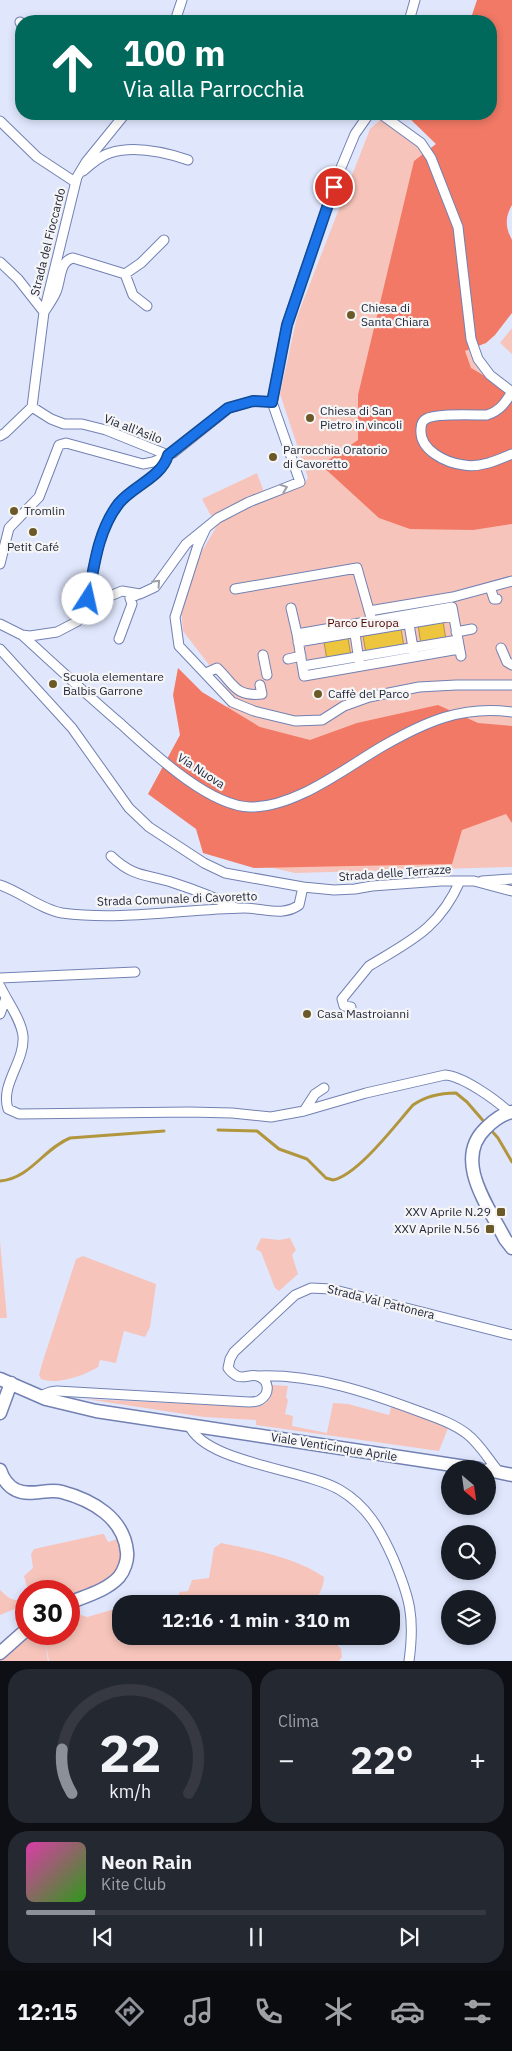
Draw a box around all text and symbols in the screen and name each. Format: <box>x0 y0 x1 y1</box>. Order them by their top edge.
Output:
text: 100 m <box>123 30 226 76</box>
icon: ahead <box>40 35 105 100</box>
text: Via alla Parrocchia <box>123 74 304 103</box>
pin <box>313 166 355 208</box>
icon: arrive <box>320 173 348 201</box>
street label: Strada del Fioccardo <box>27 186 68 297</box>
place label: Chiesa di Santa Chiara <box>361 300 430 329</box>
marker: Chiesa di Santa Chiara <box>345 309 357 321</box>
place label: Chiesa di San Pietro in vincoli <box>320 403 402 432</box>
street label: Via all'Asilo <box>102 411 165 447</box>
marker: Chiesa di San Pietro in vincoli <box>304 412 316 424</box>
place label: Parrocchia Oratorio di Cavoretto <box>283 442 388 471</box>
marker: Parrocchia Oratorio di Cavoretto <box>267 451 279 463</box>
one-way arrow <box>279 484 288 494</box>
place label: Tromlin <box>24 503 65 518</box>
marker: Tromlin <box>8 505 20 517</box>
marker: Petit Café <box>27 526 39 538</box>
place label: Petit Café <box>7 539 59 554</box>
position arrow <box>61 572 113 624</box>
one-way arrow <box>151 579 160 588</box>
park label: Parco Europa <box>327 615 399 630</box>
place label: Scuola elementare Balbis Garrone <box>63 669 164 698</box>
marker: Scuola elementare Balbis Garrone <box>47 678 59 690</box>
place label: Caffè del Parco <box>328 686 410 701</box>
marker: Caffè del Parco <box>312 688 324 700</box>
street label: Via Nuova <box>175 750 228 792</box>
street label: Strada delle Terrazze <box>338 861 452 884</box>
street label: Strada Comunale di Cavoretto <box>97 888 258 909</box>
place label: Casa Mastroianni <box>317 1006 409 1021</box>
marker: Casa Mastroianni <box>301 1008 313 1020</box>
place label: XXV Aprile N.29 <box>405 1204 491 1219</box>
marker: XXV Aprile N.29 <box>495 1206 507 1218</box>
place label: XXV Aprile N.56 <box>394 1221 480 1236</box>
marker: XXV Aprile N.56 <box>484 1223 496 1235</box>
street label: Strada Val Pattonera <box>326 1281 437 1322</box>
street label: Viale Venticinque Aprile <box>270 1429 399 1464</box>
north arrow <box>441 1460 496 1515</box>
map controls <box>441 1460 496 1645</box>
button: search <box>441 1525 496 1580</box>
speed limit sign: 30 <box>15 1580 80 1645</box>
button: layers <box>441 1590 496 1645</box>
text: 12:16 · 1 min · 310 m <box>162 1608 350 1632</box>
text: Clima <box>278 1711 319 1731</box>
text: 22 <box>99 1719 161 1786</box>
text: 22° <box>350 1735 414 1784</box>
text: − <box>278 1741 295 1778</box>
text: + <box>469 1741 486 1778</box>
text: km/h <box>109 1780 151 1803</box>
text: Neon Rain <box>101 1850 192 1874</box>
text: Kite Club <box>101 1874 166 1894</box>
icon: previous <box>89 1923 117 1951</box>
icon: pause <box>242 1923 270 1951</box>
icon: next <box>395 1923 423 1951</box>
icon: directions <box>112 1994 147 2029</box>
icon: music <box>181 1994 216 2029</box>
icon: phone <box>251 1994 286 2029</box>
icon: climate <box>321 1994 356 2029</box>
icon: car <box>390 1994 425 2029</box>
icon: filters <box>460 1994 495 2029</box>
text: 12:15 <box>17 1997 77 2026</box>

